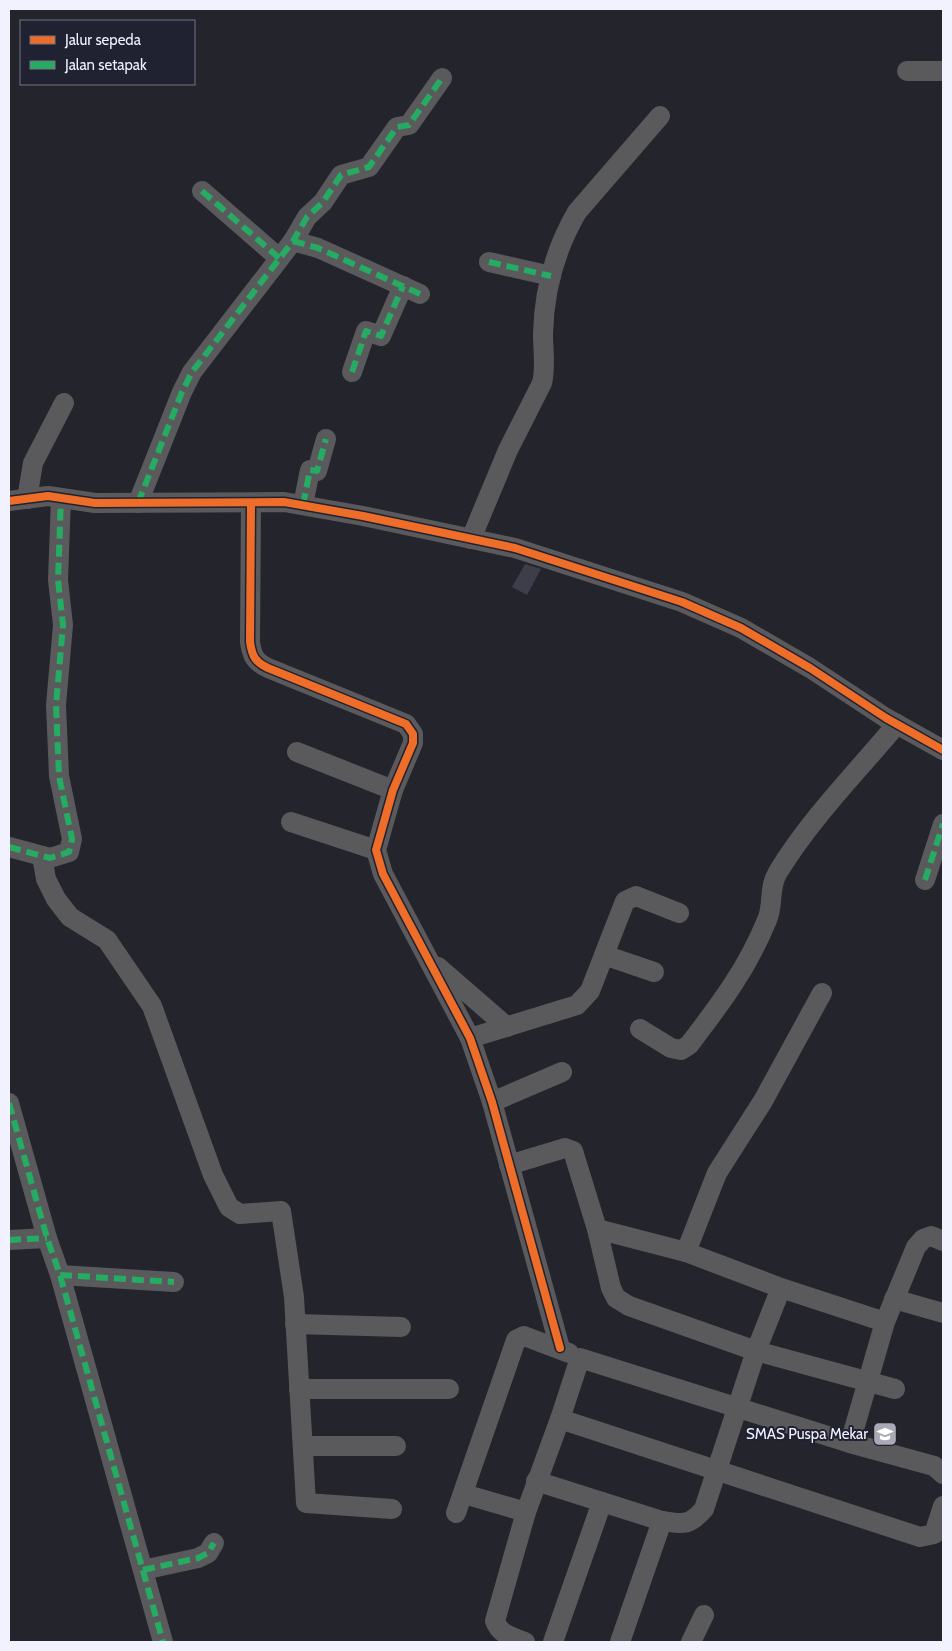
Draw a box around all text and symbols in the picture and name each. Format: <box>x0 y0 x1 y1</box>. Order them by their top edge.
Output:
legend <box>20 20 195 85</box>
text: Jalur sepeda <box>64 31 142 49</box>
text: Jalan setapak <box>64 56 147 74</box>
school or university icon: SMAS Puspa Mekar <box>872 1421 898 1447</box>
place label: SMAS Puspa Mekar <box>746 1425 868 1443</box>

